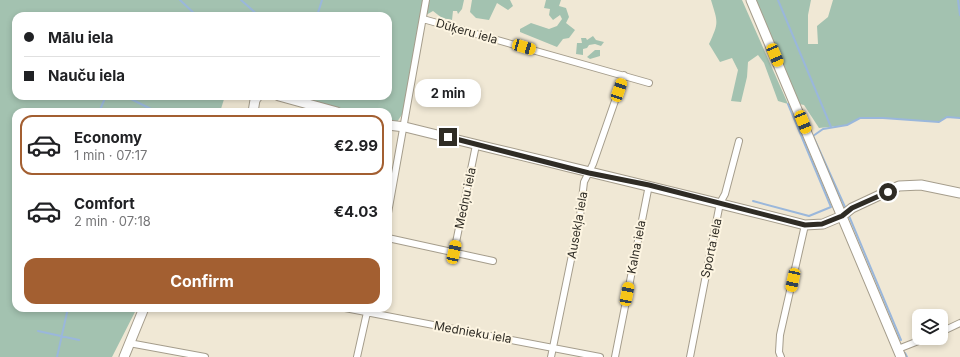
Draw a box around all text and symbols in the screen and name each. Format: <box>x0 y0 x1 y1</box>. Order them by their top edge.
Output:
street label: Dūķeru iela <box>434 15 500 47</box>
text: Mālu iela <box>48 28 113 47</box>
car <box>511 38 537 56</box>
car <box>765 42 785 68</box>
text: Nauču iela <box>48 66 125 85</box>
car <box>609 77 629 103</box>
callout: 2 min <box>415 79 481 107</box>
text: 2 min <box>431 85 465 101</box>
car <box>793 109 813 135</box>
icon: car <box>26 127 62 163</box>
text: Economy <box>74 128 142 147</box>
route end <box>439 128 457 146</box>
text: €2.99 <box>334 136 378 155</box>
text: 1 min · 07:17 <box>74 147 147 163</box>
street label: Medņu iela <box>451 166 479 230</box>
route start <box>879 183 897 201</box>
street label: Ausekļa iela <box>564 190 590 260</box>
icon: car <box>26 193 62 229</box>
text: Comfort <box>74 194 135 213</box>
text: €4.03 <box>334 202 378 221</box>
text: 2 min · 07:18 <box>74 213 151 229</box>
street label: Sporta iela <box>697 217 725 279</box>
street label: Kalna iela <box>623 219 649 275</box>
car <box>446 239 462 265</box>
button: Confirm <box>24 258 380 304</box>
car <box>785 267 801 293</box>
car <box>619 281 635 307</box>
map controls <box>912 309 948 345</box>
button: layers <box>912 309 948 345</box>
street label: Mednieku iela <box>433 318 513 346</box>

